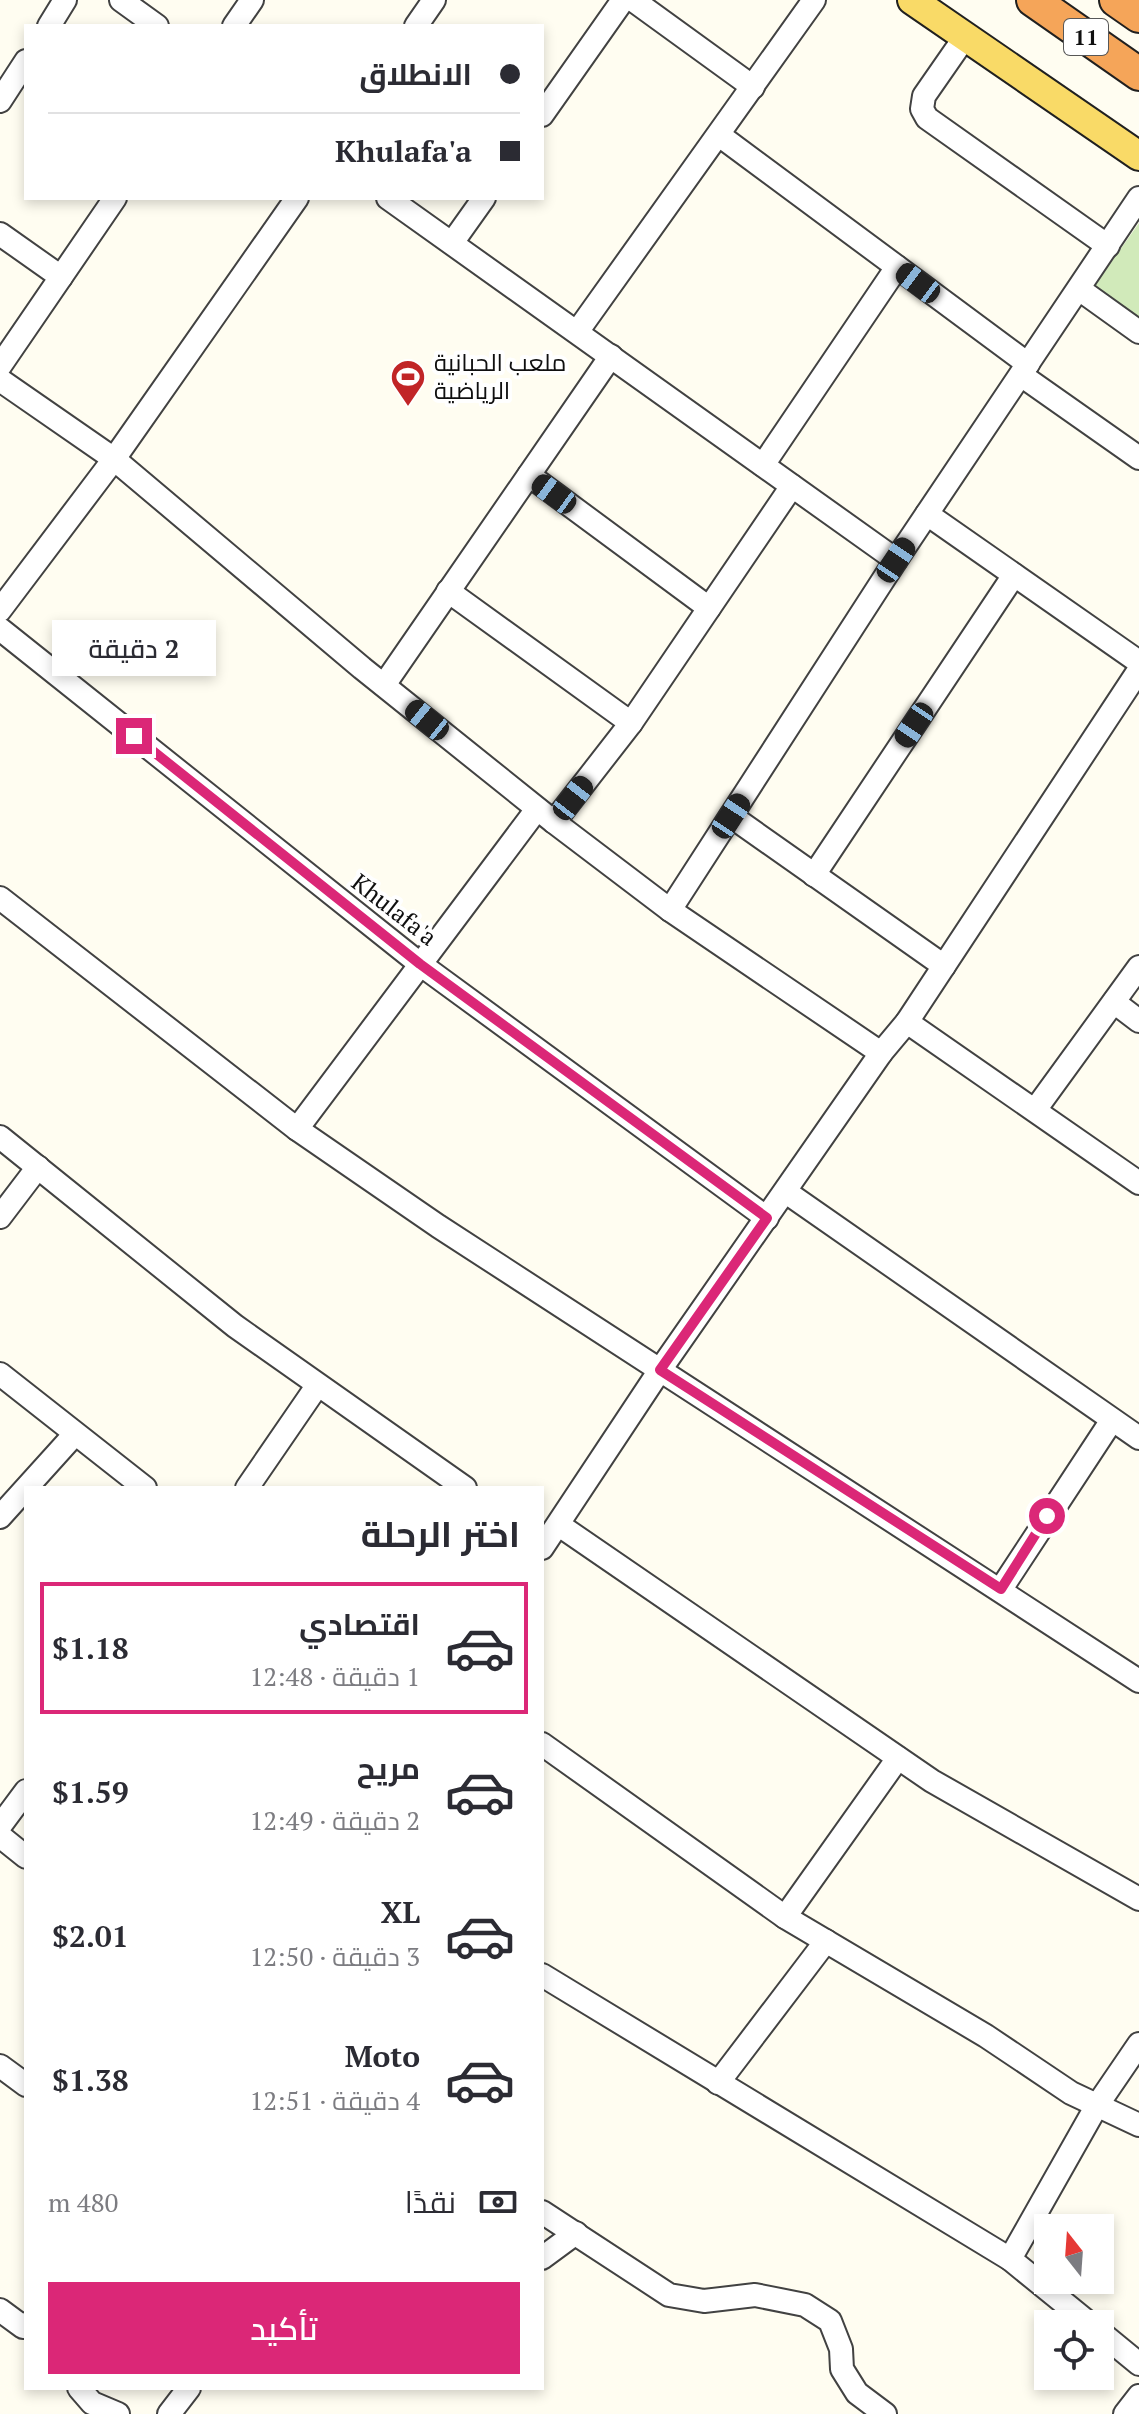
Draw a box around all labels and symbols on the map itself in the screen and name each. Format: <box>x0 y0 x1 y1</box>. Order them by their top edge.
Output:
road number: 11 <box>1064 19 1108 55</box>
car <box>892 259 944 307</box>
place label: ملعب الحبانية الرياضية <box>434 346 566 406</box>
sports icon: ملعب الحبانية الرياضية <box>389 358 427 408</box>
car <box>528 470 580 518</box>
car <box>873 533 919 587</box>
callout: 2 دقيقة <box>52 620 216 676</box>
car <box>401 696 453 744</box>
car <box>891 698 937 752</box>
route end <box>116 718 152 754</box>
car <box>549 772 597 824</box>
car <box>708 789 754 843</box>
street label: Khulafa'a <box>345 866 444 953</box>
route start <box>1029 1498 1065 1534</box>
north arrow <box>1034 2214 1114 2294</box>

